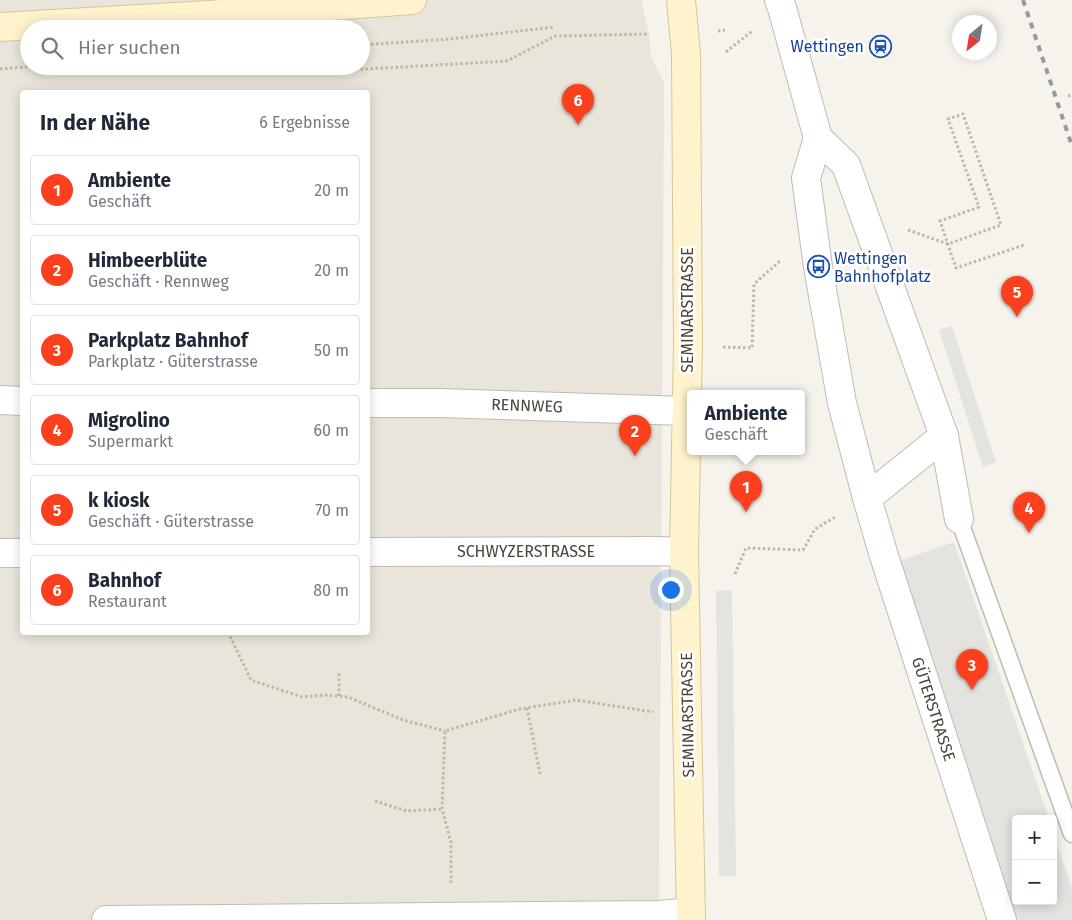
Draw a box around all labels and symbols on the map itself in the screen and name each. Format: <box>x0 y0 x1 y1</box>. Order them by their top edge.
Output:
north arrow <box>952 15 997 60</box>
station icon: Wettingen <box>868 34 892 58</box>
place label: Wettingen <box>791 37 864 56</box>
pin: 6 <box>562 84 594 125</box>
street label: SEMINARSTRASSE <box>678 247 697 373</box>
place label: Wettingen Bahnhofplatz <box>834 249 931 286</box>
bus stop icon: Wettingen Bahnhofplatz <box>806 255 830 279</box>
pin: 5 <box>1001 276 1033 317</box>
street label: RENNWEG <box>491 395 563 416</box>
pin: 2 <box>619 415 651 456</box>
pin: 1 <box>730 471 762 512</box>
pin: 4 <box>1013 492 1045 533</box>
street label: SCHWYZERSTRASSE <box>457 542 595 561</box>
your location <box>658 577 684 603</box>
pin: 3 <box>956 649 988 690</box>
street label: SEMINARSTRASSE <box>677 652 698 778</box>
street label: GÜTERSTRASSE <box>908 655 959 764</box>

